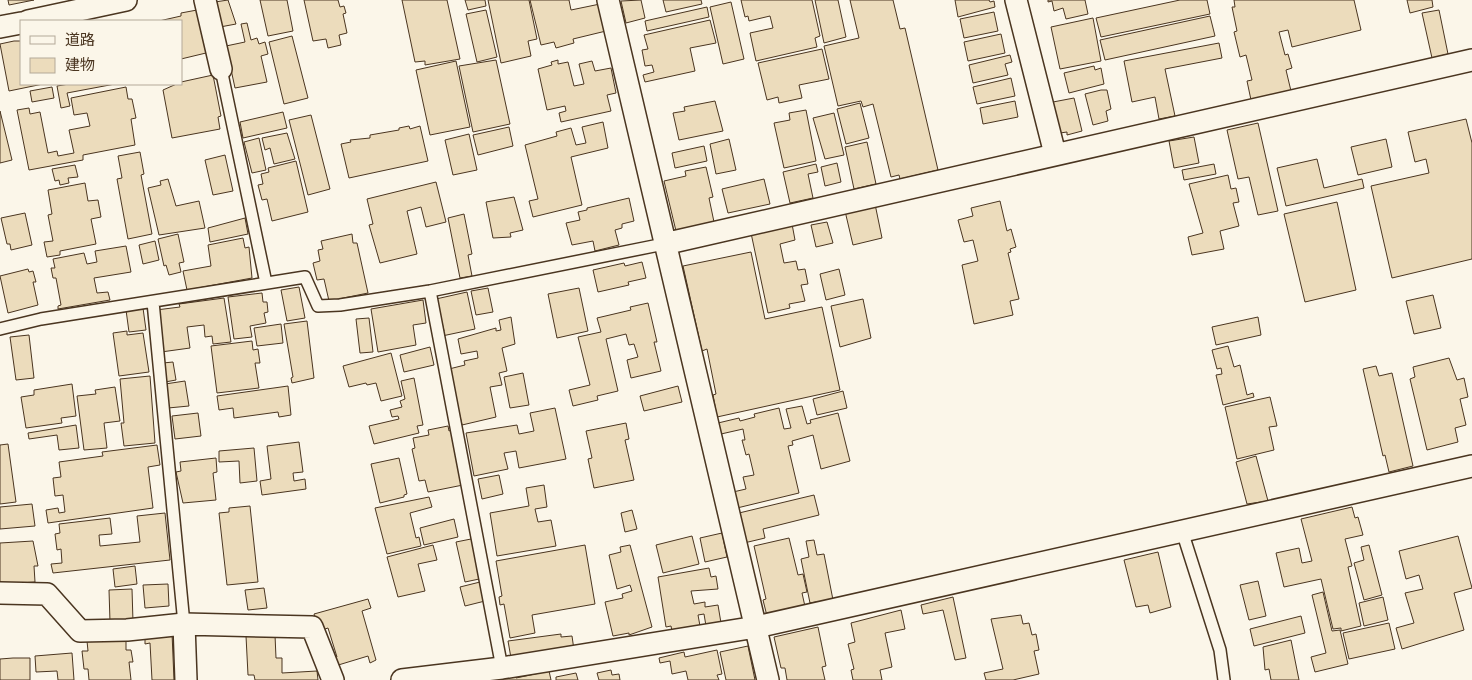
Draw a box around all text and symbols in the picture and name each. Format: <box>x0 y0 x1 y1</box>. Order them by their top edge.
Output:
legend <box>20 20 182 85</box>
text: 道路 <box>65 31 95 50</box>
text: 建物 <box>65 56 95 75</box>

